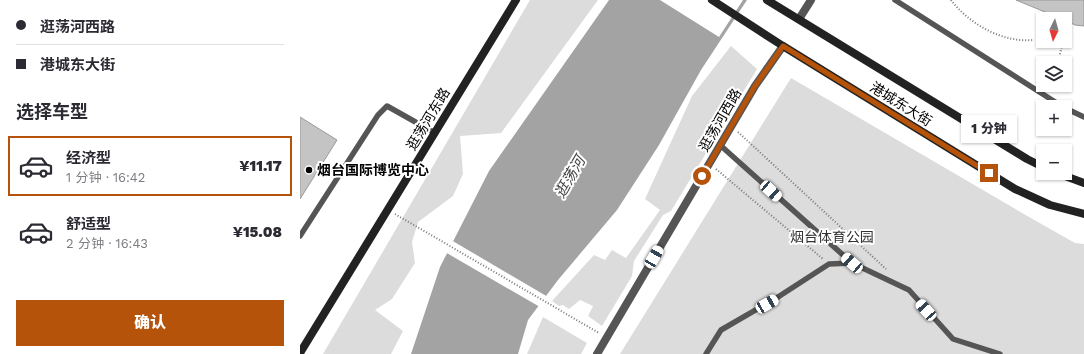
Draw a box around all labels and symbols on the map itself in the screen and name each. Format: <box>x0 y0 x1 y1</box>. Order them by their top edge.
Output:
north arrow <box>1036 12 1072 48</box>
street label: 港城东大街 <box>867 79 935 129</box>
street label: 逛荡河东路 <box>403 85 453 153</box>
street label: 逛荡河西路 <box>696 86 744 154</box>
callout: 1 分钟 <box>961 115 1017 143</box>
water label: 逛荡河 <box>551 150 591 201</box>
place label: 烟台国际博览中心 <box>317 162 429 178</box>
route end <box>980 164 998 182</box>
marker: 烟台国际博览中心 <box>304 165 314 175</box>
route start <box>693 167 711 185</box>
car <box>758 179 784 203</box>
park label: 烟台体育公园 <box>790 229 874 245</box>
car <box>643 244 665 270</box>
car <box>839 251 865 275</box>
car <box>754 293 780 315</box>
car <box>914 297 938 323</box>

